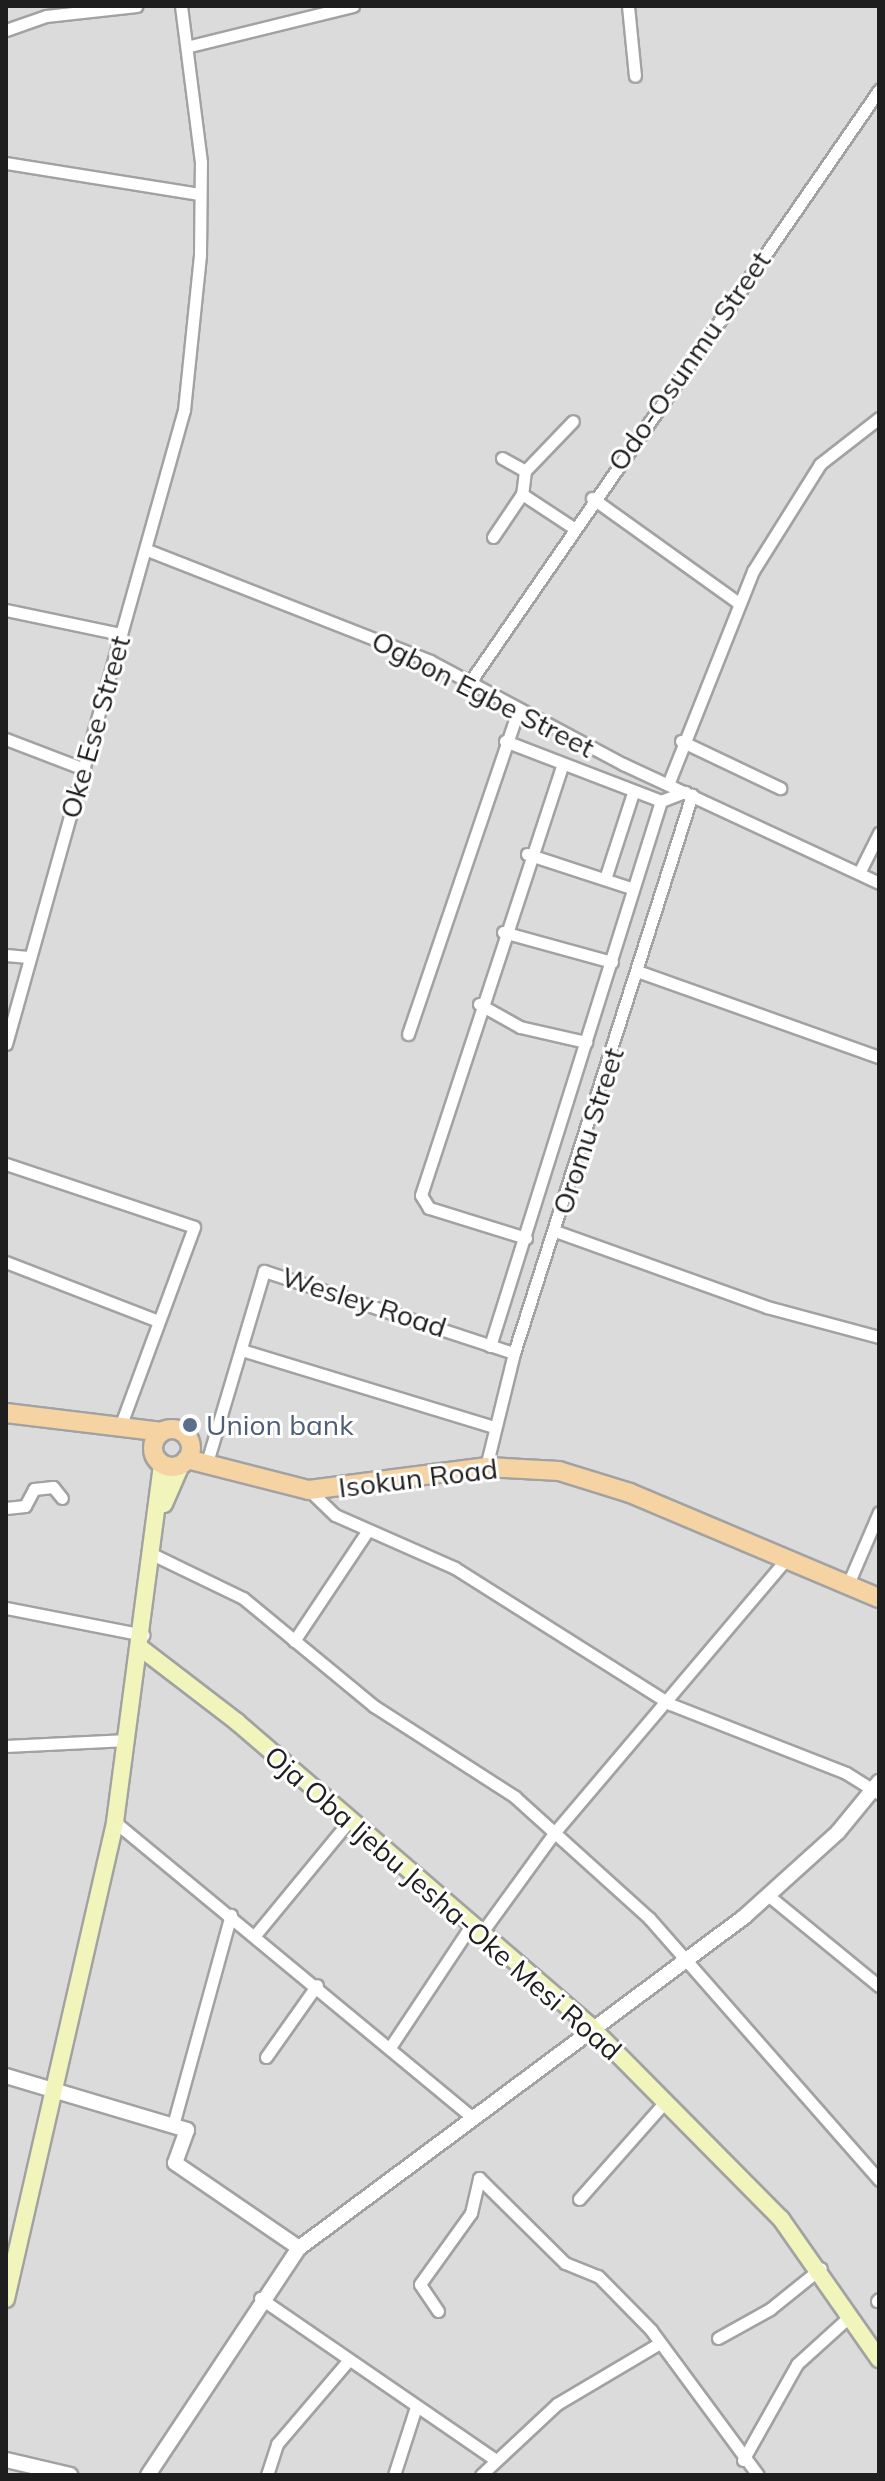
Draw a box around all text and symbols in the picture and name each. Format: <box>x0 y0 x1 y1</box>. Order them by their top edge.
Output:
street label: Odo-Osunmu Street <box>601 245 777 477</box>
street label: Ogbon Egbe Street <box>366 623 600 765</box>
street label: Oke Ese Street <box>53 632 137 822</box>
street label: Oromu Street <box>545 1044 631 1218</box>
street label: Wesley Road <box>277 1260 451 1344</box>
place label: Union bank <box>206 1408 354 1442</box>
marker: Union bank <box>181 1416 199 1434</box>
street label: Isokun Road <box>337 1452 499 1504</box>
street label: Oja Oba Ijebu Jesha-Oke Mesi Road <box>258 1739 628 2067</box>

